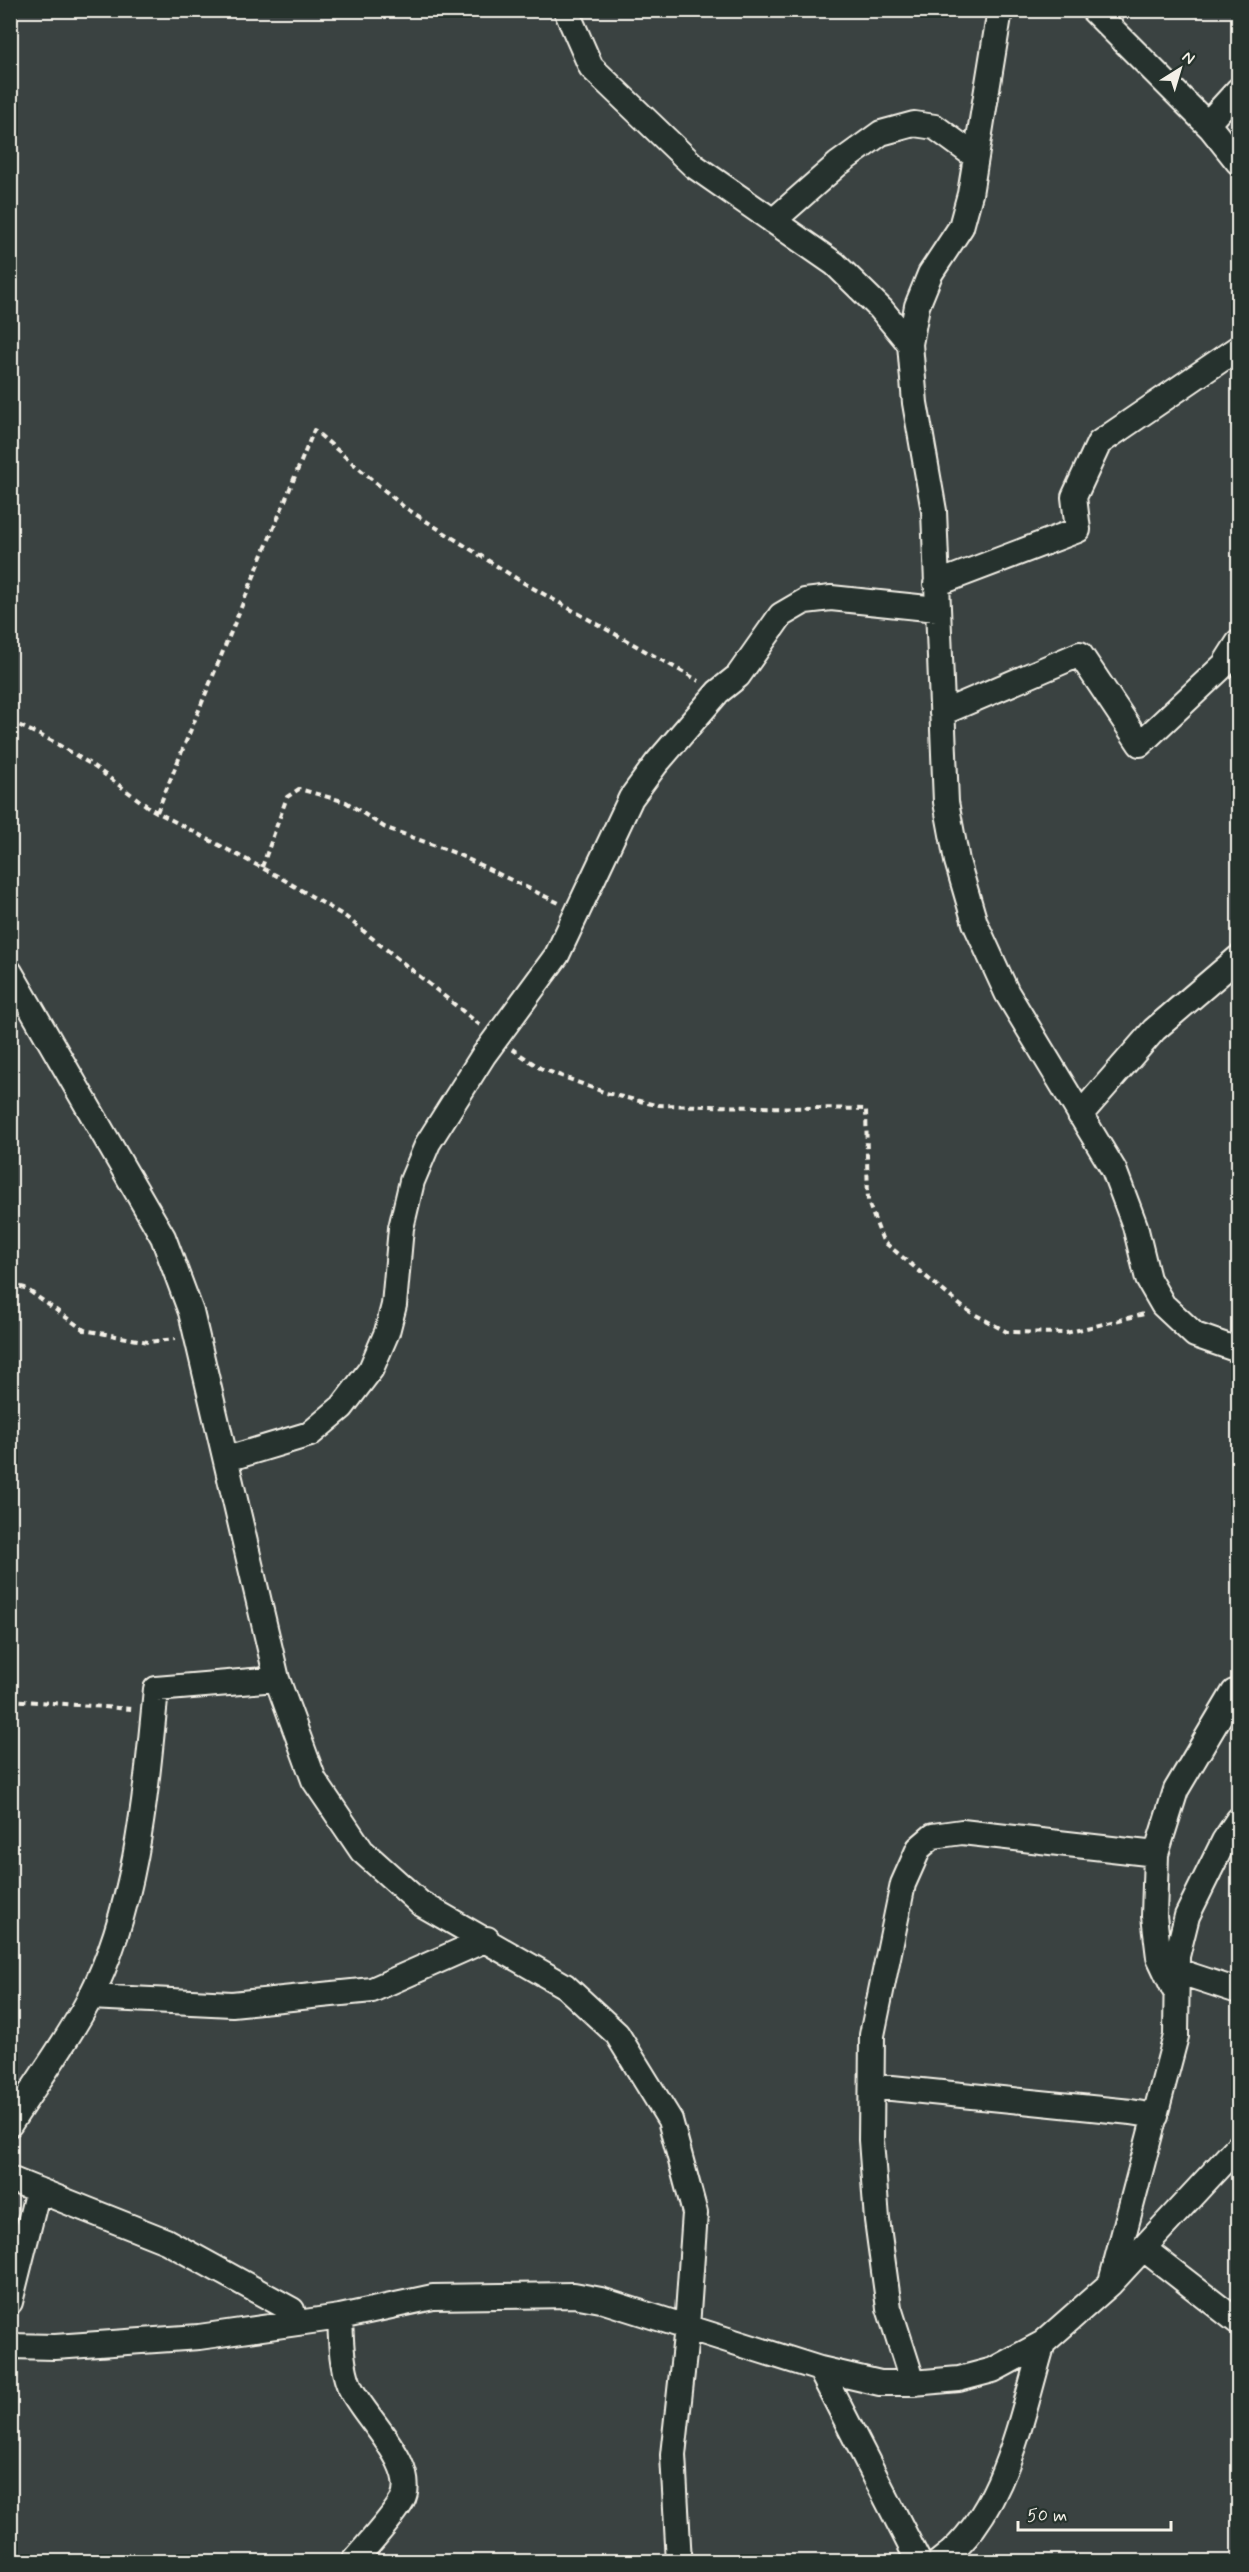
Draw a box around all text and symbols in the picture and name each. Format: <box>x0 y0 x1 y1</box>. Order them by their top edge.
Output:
north arrow <box>1150 39 1210 99</box>
text: N <box>1178 47 1199 70</box>
scale bar <box>1018 2494 1171 2532</box>
text: 50 m <box>1027 2504 1067 2528</box>

